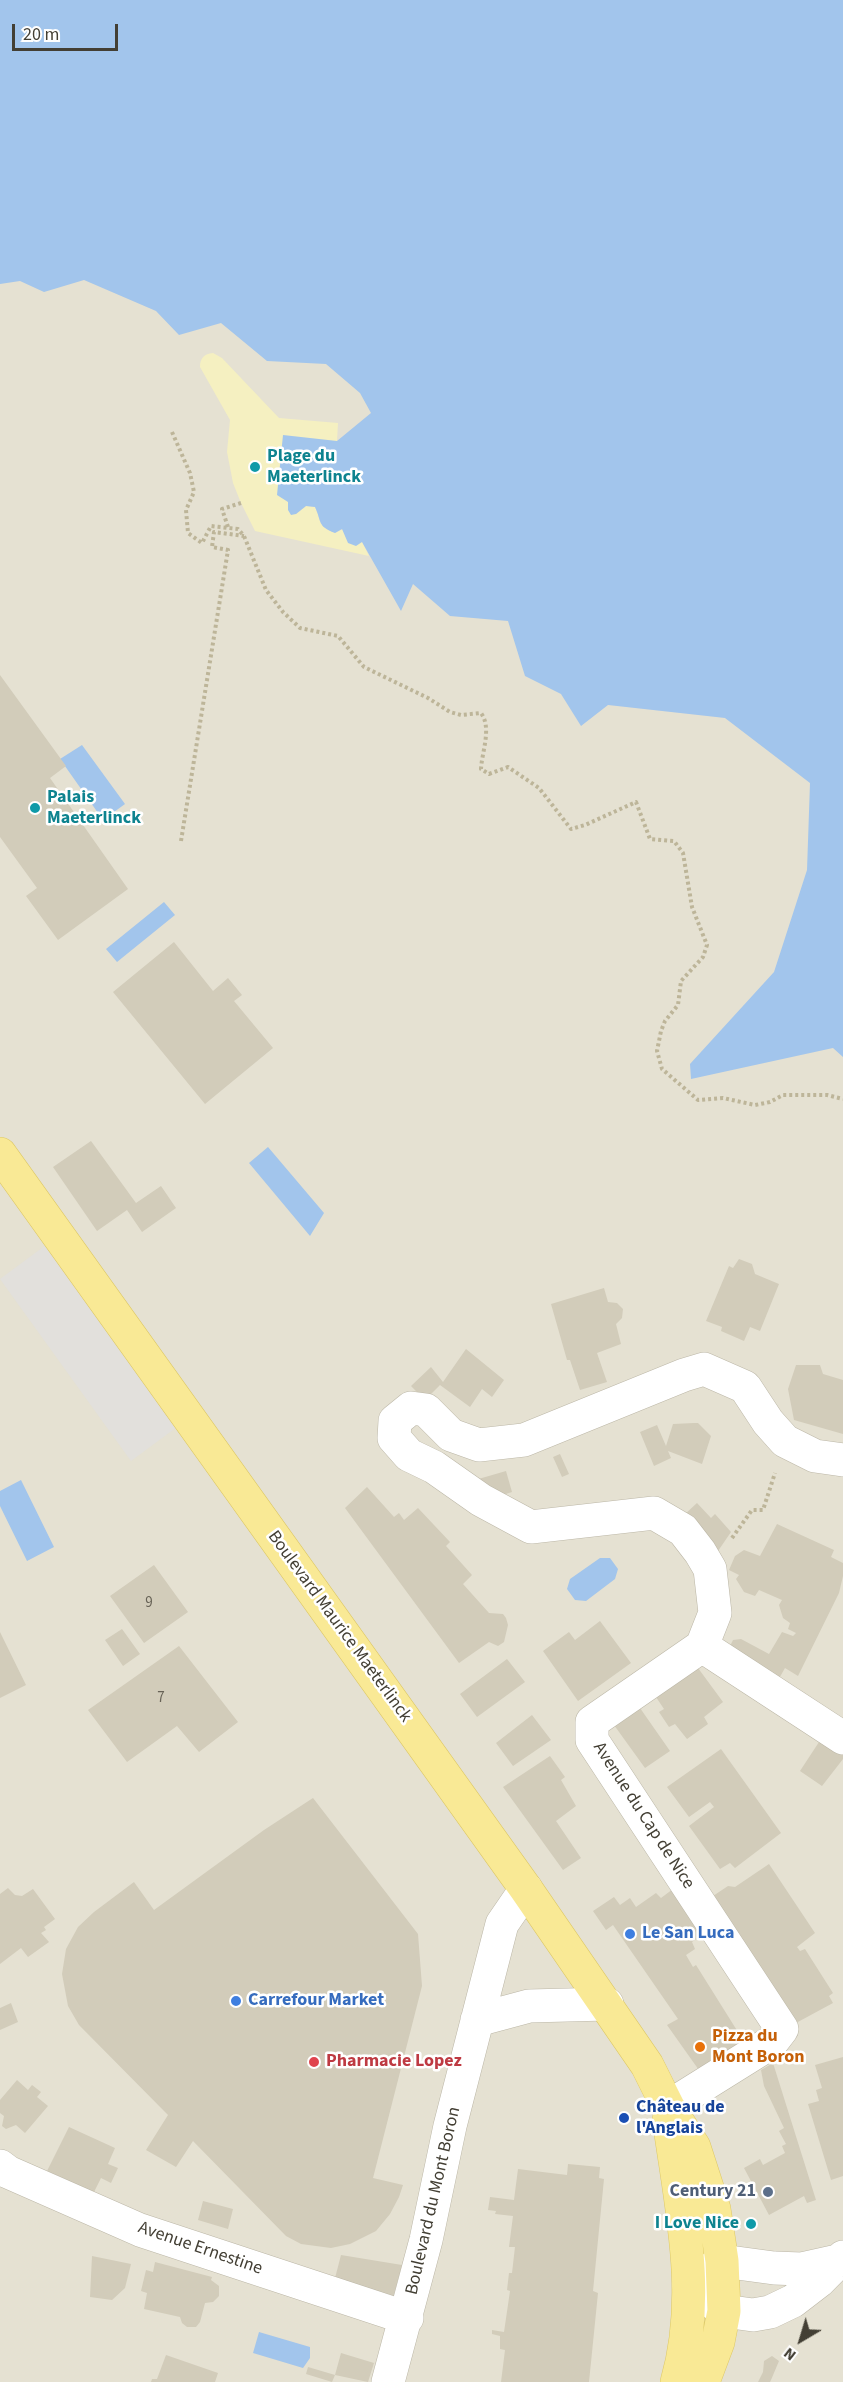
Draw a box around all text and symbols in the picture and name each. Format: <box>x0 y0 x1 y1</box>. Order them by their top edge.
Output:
scale bar <box>15 12 122 50</box>
text: 20 m <box>23 22 59 47</box>
place label: Plage du Maeterlinck <box>267 446 361 488</box>
marker: Plage du Maeterlinck <box>248 460 262 474</box>
place label: Palais Maeterlinck <box>47 787 141 830</box>
marker: Palais Maeterlinck <box>28 801 42 815</box>
street label: Boulevard Maurice Maeterlinck <box>262 1527 416 1727</box>
house number: 9 <box>145 1595 153 1613</box>
house number: 7 <box>157 1690 165 1708</box>
street label: Avenue du Cap de Nice <box>587 1739 699 1893</box>
place label: Le San Luca <box>642 1923 734 1945</box>
marker: Le San Luca <box>623 1927 637 1941</box>
place label: Carrefour Market <box>248 1990 384 2012</box>
marker: Carrefour Market <box>229 1994 243 2008</box>
place label: Pizza du Mont Boron <box>712 2026 805 2068</box>
marker: Pizza du Mont Boron <box>693 2040 707 2054</box>
place label: Pharmacie Lopez <box>326 2051 462 2073</box>
marker: Pharmacie Lopez <box>307 2055 321 2069</box>
place label: Château de l'Anglais <box>636 2097 725 2140</box>
street label: Boulevard du Mont Boron <box>402 2105 466 2297</box>
marker: Château de l'Anglais <box>617 2111 631 2125</box>
place label: Century 21 <box>670 2181 756 2203</box>
marker: Century 21 <box>761 2185 775 2199</box>
place label: I Love Nice <box>655 2213 739 2235</box>
marker: I Love Nice <box>744 2217 758 2231</box>
street label: Avenue Ernestine <box>135 2218 265 2280</box>
north arrow <box>771 2310 831 2370</box>
text: N <box>779 2342 801 2366</box>

